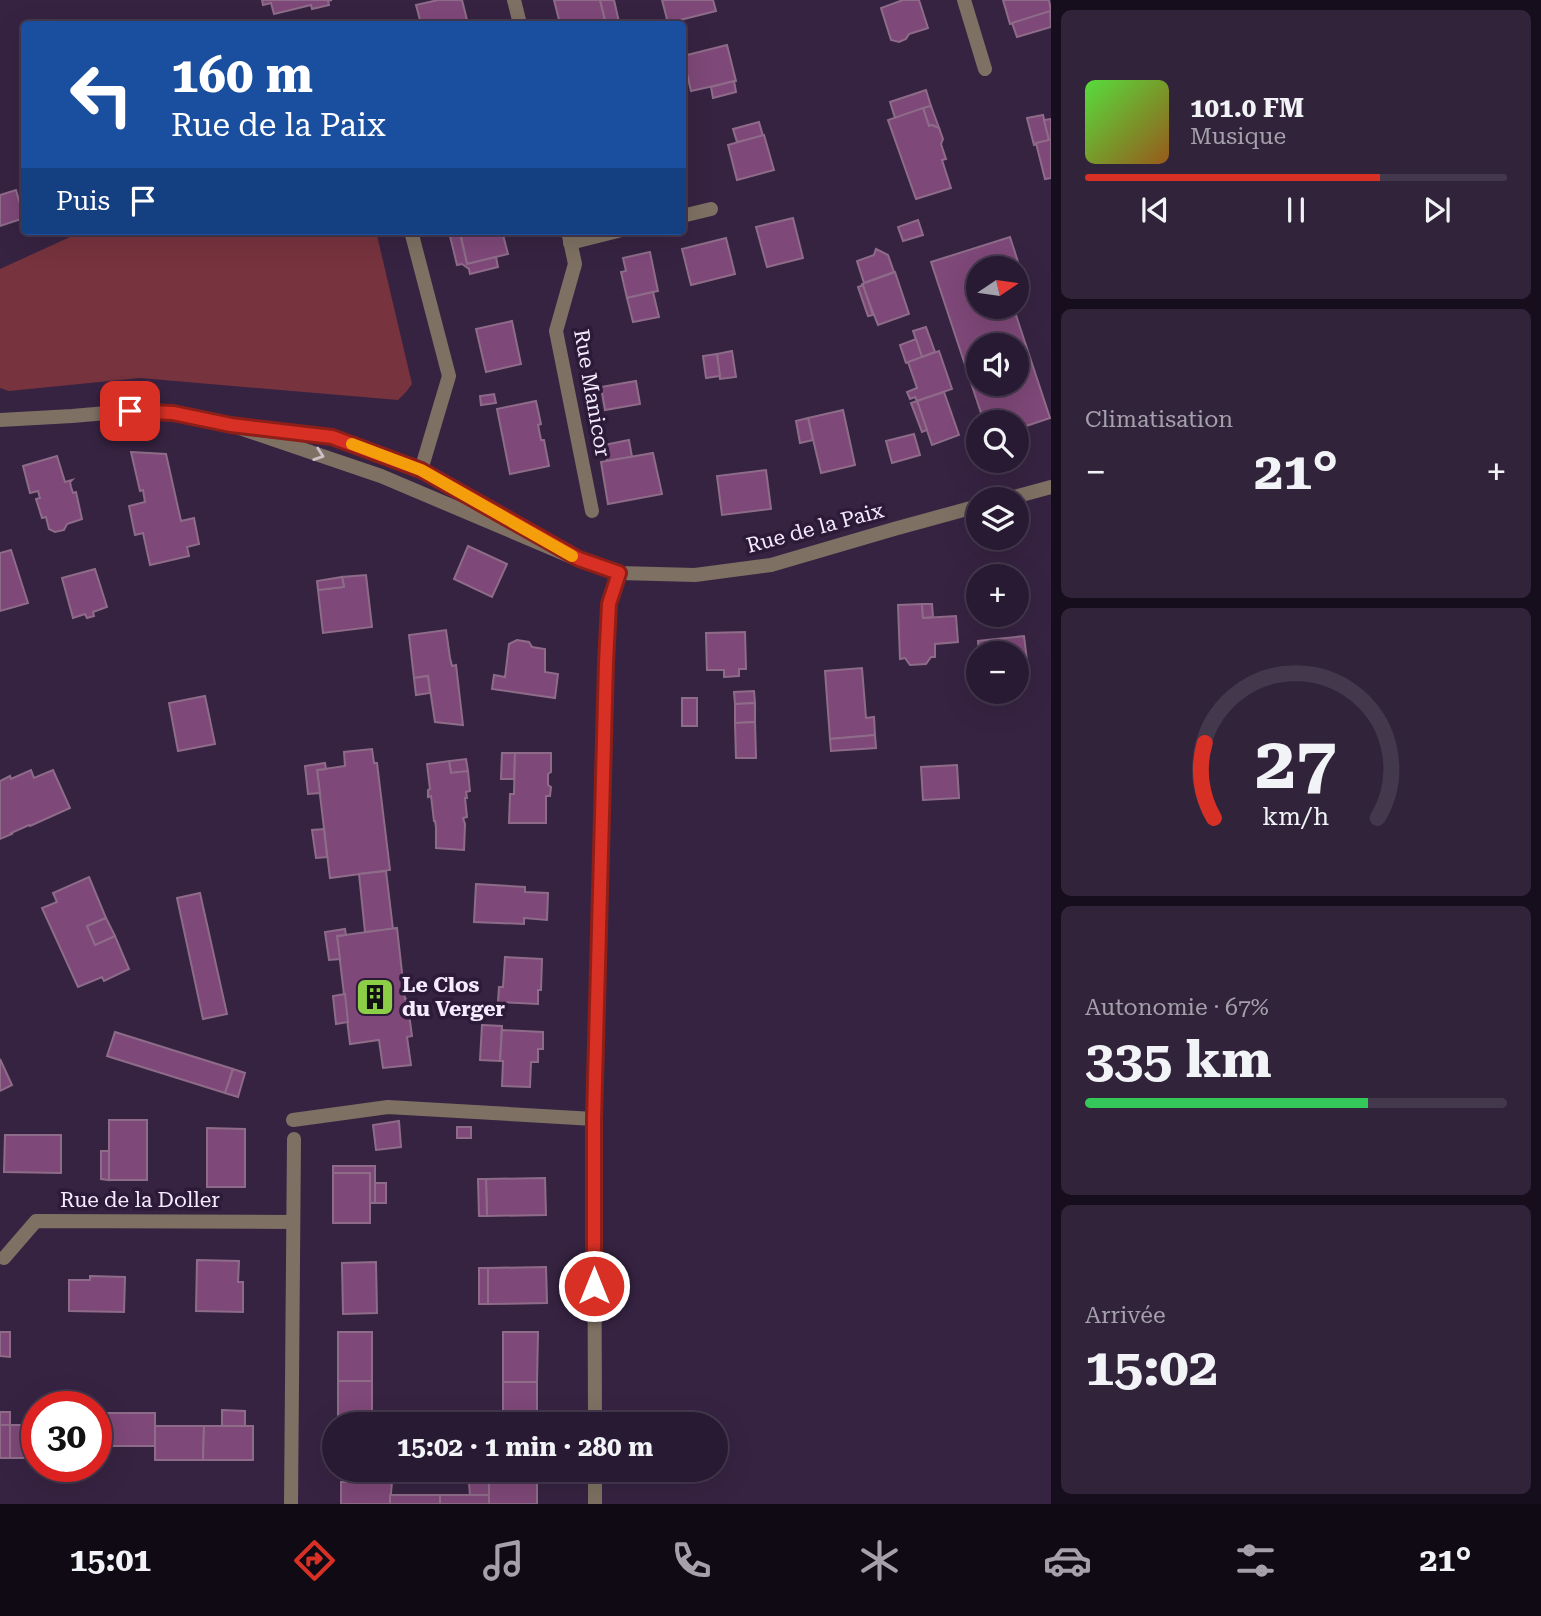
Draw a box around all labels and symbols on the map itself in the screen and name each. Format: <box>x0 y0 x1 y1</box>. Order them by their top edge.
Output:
north arrow <box>966 256 1029 318</box>
street label: Rue Manicor <box>569 327 615 459</box>
pin <box>100 381 160 441</box>
one-way arrow <box>312 447 324 461</box>
street label: Rue de la Paix <box>744 498 886 558</box>
place label: Le Clos du Verger <box>402 973 505 1021</box>
building icon: Le Clos du Verger <box>354 976 396 1018</box>
street label: Rue de la Doller <box>60 1188 220 1212</box>
position arrow <box>557 1249 631 1323</box>
speed limit sign: 30 <box>21 1391 112 1482</box>

